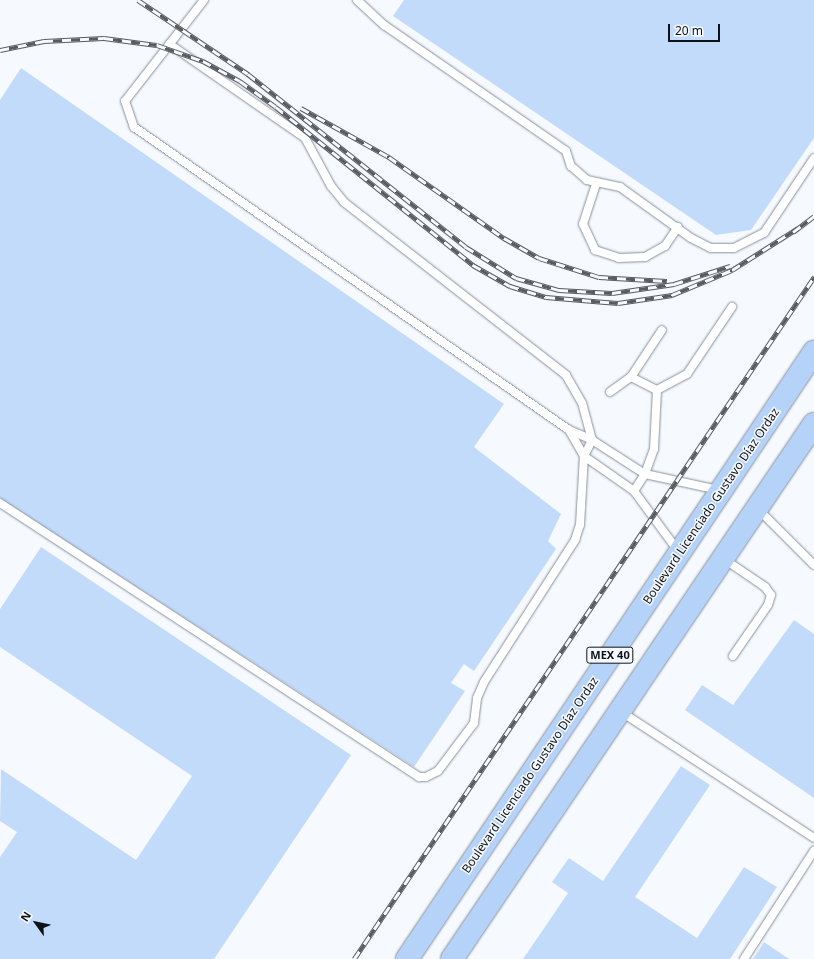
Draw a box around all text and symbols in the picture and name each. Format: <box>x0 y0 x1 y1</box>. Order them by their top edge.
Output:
scale bar <box>670 16 722 42</box>
text: 20 m <box>675 22 703 39</box>
street label: Boulevard Licenciado Gustavo Díaz Ordaz <box>640 405 782 607</box>
road number: MEX 40 <box>586 646 634 664</box>
street label: Boulevard Licenciado Gustavo Díaz Ordaz <box>459 674 601 876</box>
north arrow <box>16 903 56 943</box>
text: N <box>17 908 34 924</box>

